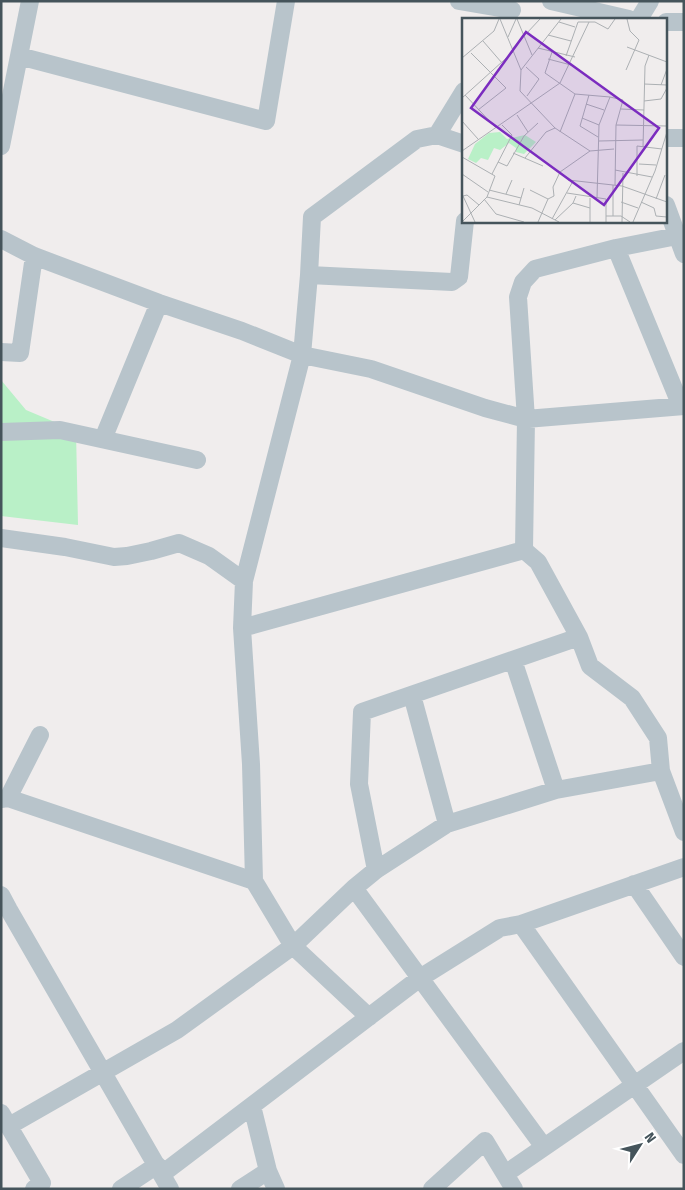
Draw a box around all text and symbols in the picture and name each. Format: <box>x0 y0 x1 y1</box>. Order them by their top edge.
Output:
inset map <box>462 18 668 222</box>
north arrow <box>615 1120 665 1170</box>
text: N <box>641 1129 659 1146</box>

